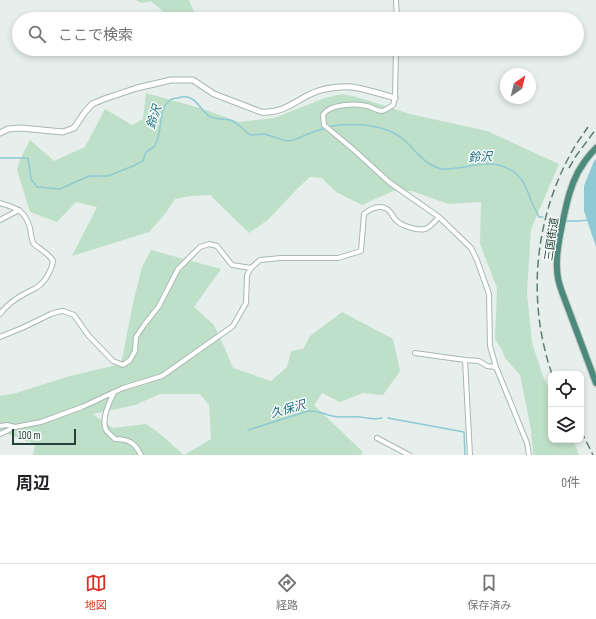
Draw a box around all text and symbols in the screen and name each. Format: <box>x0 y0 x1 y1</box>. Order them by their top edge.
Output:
search box <box>12 12 584 56</box>
icon: search <box>26 23 48 45</box>
text: ここで検索 <box>58 26 133 45</box>
north arrow <box>500 68 536 104</box>
water label: 鈴沢 <box>144 102 166 131</box>
water label: 鈴沢 <box>468 150 494 165</box>
street label: 三国街道 <box>542 216 561 262</box>
map controls <box>548 371 584 443</box>
button: locate <box>548 371 584 407</box>
water label: 久保沢 <box>269 397 309 422</box>
button: layers <box>548 407 584 443</box>
scale bar <box>12 427 76 446</box>
text: 100 m <box>18 429 40 442</box>
text: 周辺 <box>16 474 50 494</box>
text: 0件 <box>561 475 580 491</box>
tab: 地図 <box>85 572 107 612</box>
tab: 経路 <box>276 572 298 612</box>
tab: 保存済み <box>467 572 511 612</box>

